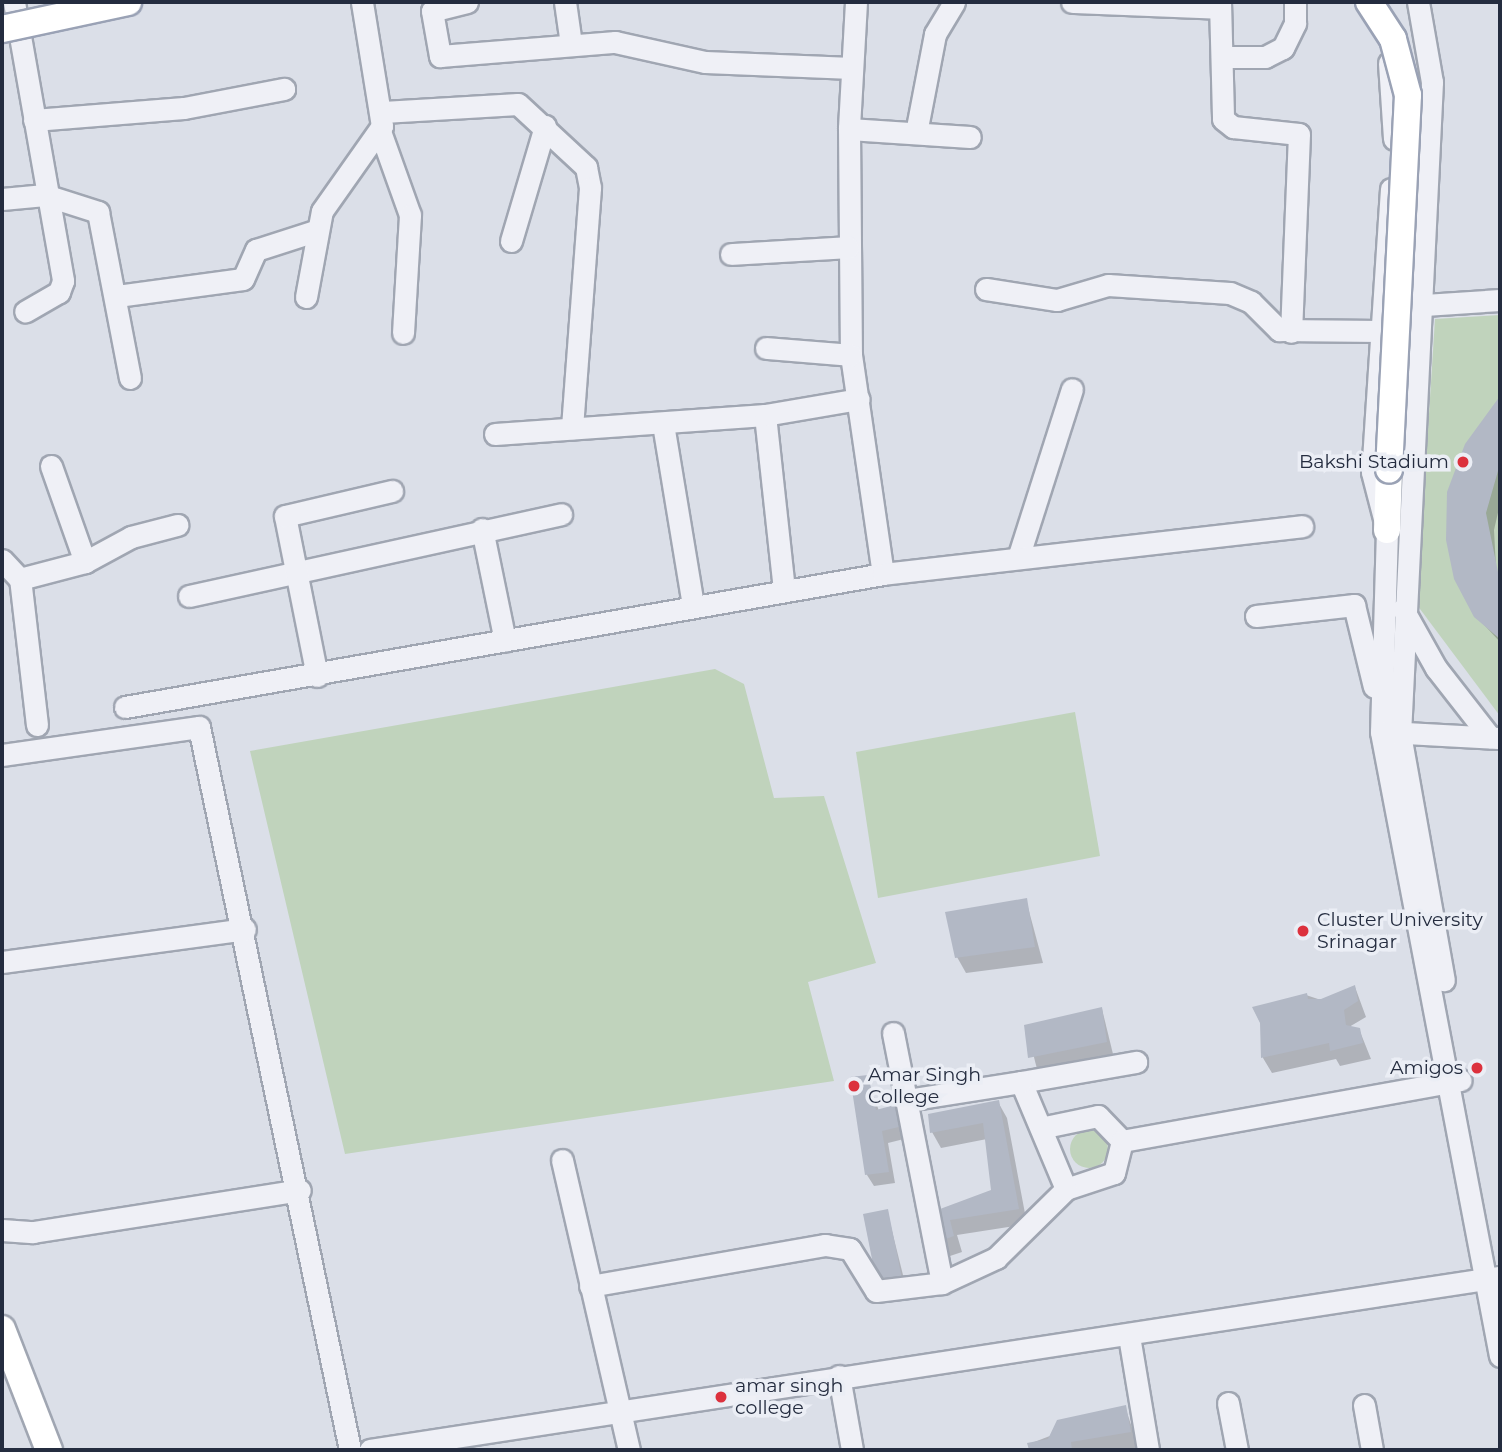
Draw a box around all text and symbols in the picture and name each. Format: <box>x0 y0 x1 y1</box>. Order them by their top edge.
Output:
place label: Bakshi Stadium <box>1299 451 1449 473</box>
marker: Bakshi Stadium <box>1455 454 1471 470</box>
place label: Cluster University Srinagar <box>1317 909 1483 953</box>
marker: Cluster University Srinagar <box>1295 923 1311 939</box>
place label: Amigos <box>1390 1057 1463 1079</box>
marker: Amigos <box>1469 1060 1485 1076</box>
place label: Amar Singh College <box>868 1064 981 1108</box>
marker: Amar Singh College <box>846 1078 862 1094</box>
place label: amar singh college <box>735 1375 843 1419</box>
marker: amar singh college <box>713 1389 729 1405</box>

